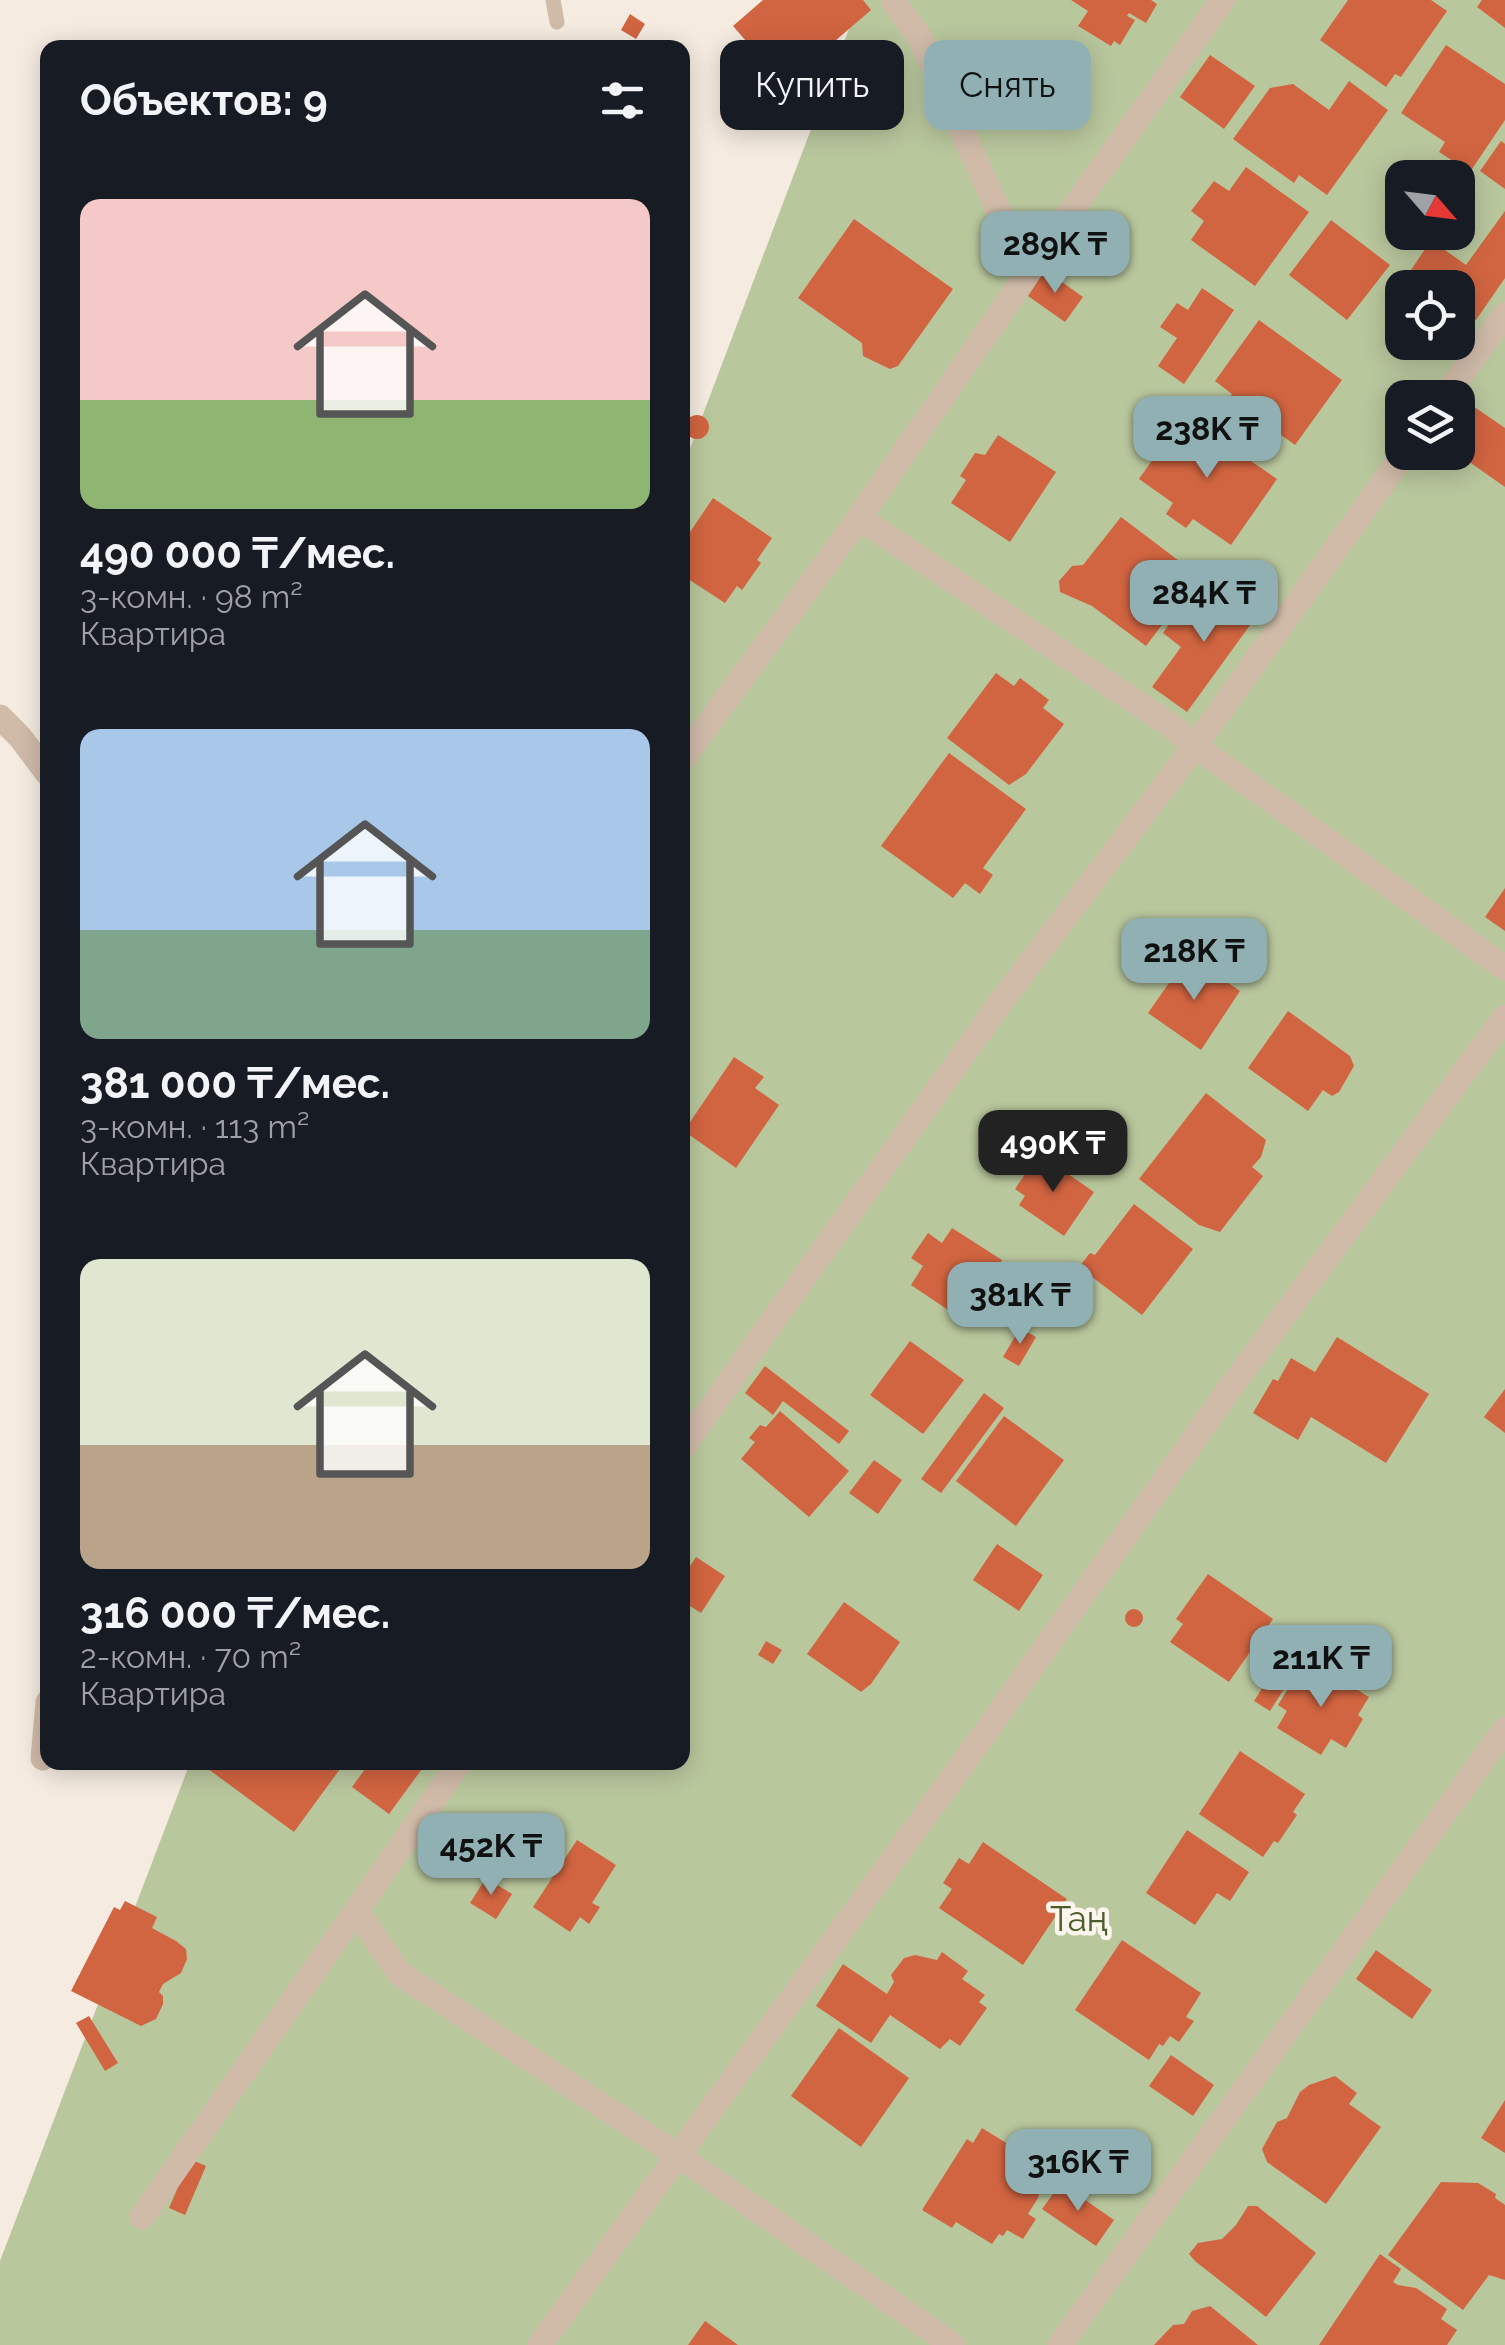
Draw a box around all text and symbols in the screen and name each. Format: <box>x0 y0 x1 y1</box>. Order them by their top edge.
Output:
chip: Купить <box>720 40 904 130</box>
chip: Снять <box>924 40 1091 130</box>
icon: filters <box>595 73 650 128</box>
text: Объектов: 9 <box>80 76 328 125</box>
north arrow <box>1385 160 1475 250</box>
map controls <box>1385 160 1475 470</box>
pin: 289K ₸ <box>974 211 1136 296</box>
text: 289K ₸ <box>1003 225 1107 262</box>
icon: home <box>275 264 455 444</box>
button: locate <box>1385 270 1475 360</box>
button: layers <box>1385 380 1475 470</box>
pin: 238K ₸ <box>1126 396 1288 481</box>
text: 238K ₸ <box>1155 410 1259 447</box>
text: 490 000 ₸/мес. <box>80 529 395 578</box>
pin: 284K ₸ <box>1123 560 1285 645</box>
text: 284K ₸ <box>1152 574 1256 611</box>
text: 3-комн. · 98 m² <box>80 578 303 615</box>
text: Квартира <box>80 615 226 652</box>
icon: home <box>275 794 455 974</box>
pin: 218K ₸ <box>1113 918 1275 1003</box>
text: 218K ₸ <box>1143 932 1245 969</box>
text: 381 000 ₸/мес. <box>80 1059 390 1108</box>
text: 3-комн. · 113 m² <box>80 1108 309 1145</box>
pin: 490K ₸ <box>972 1110 1134 1195</box>
text: 490K ₸ <box>1000 1124 1106 1161</box>
text: Квартира <box>80 1145 226 1182</box>
pin: 381K ₸ <box>939 1262 1101 1347</box>
text: 381K ₸ <box>969 1276 1071 1313</box>
icon: home <box>275 1324 455 1504</box>
text: 316 000 ₸/мес. <box>80 1589 390 1638</box>
pin: 211K ₸ <box>1240 1625 1402 1710</box>
text: 2-комн. · 70 m² <box>80 1638 301 1675</box>
text: 211K ₸ <box>1272 1639 1370 1676</box>
text: Квартира <box>80 1675 226 1712</box>
pin: 452K ₸ <box>410 1813 572 1898</box>
text: 452K ₸ <box>440 1827 542 1864</box>
park label: Таң <box>1050 1898 1108 1939</box>
pin: 316K ₸ <box>997 2129 1159 2214</box>
text: 316K ₸ <box>1027 2143 1129 2180</box>

